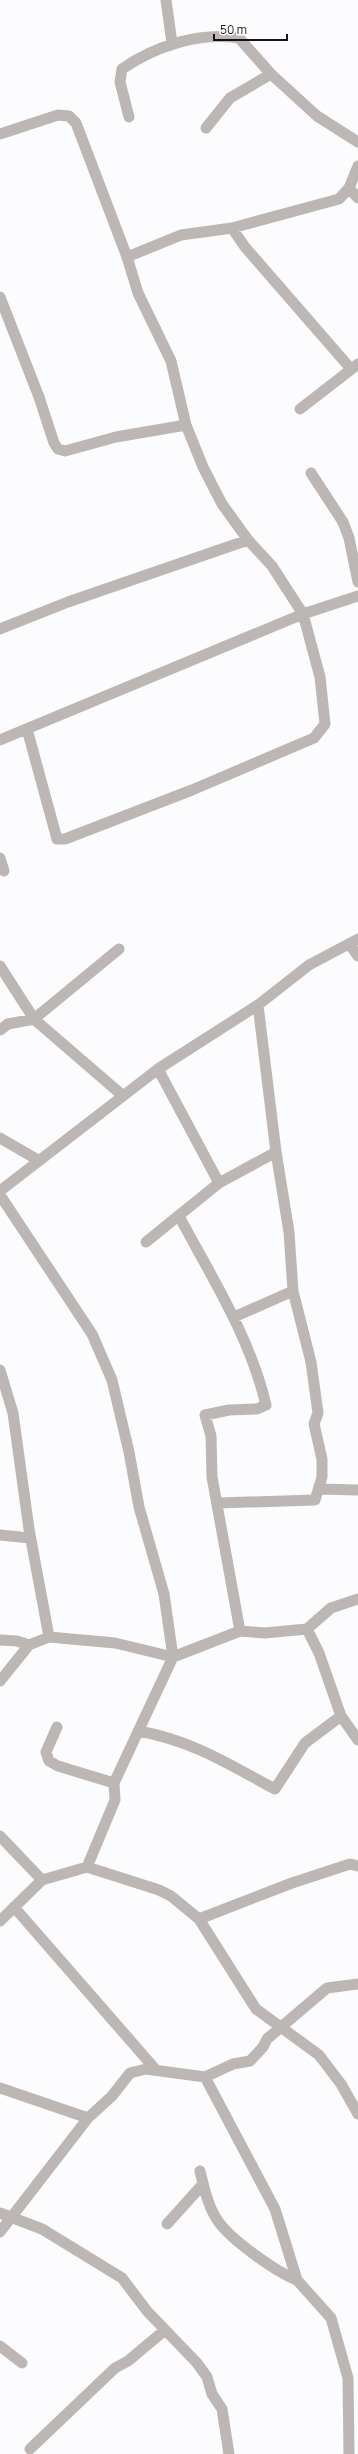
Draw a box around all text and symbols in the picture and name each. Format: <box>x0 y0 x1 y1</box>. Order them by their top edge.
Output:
scale bar <box>214 16 287 42</box>
text: 50 m <box>220 21 247 38</box>

